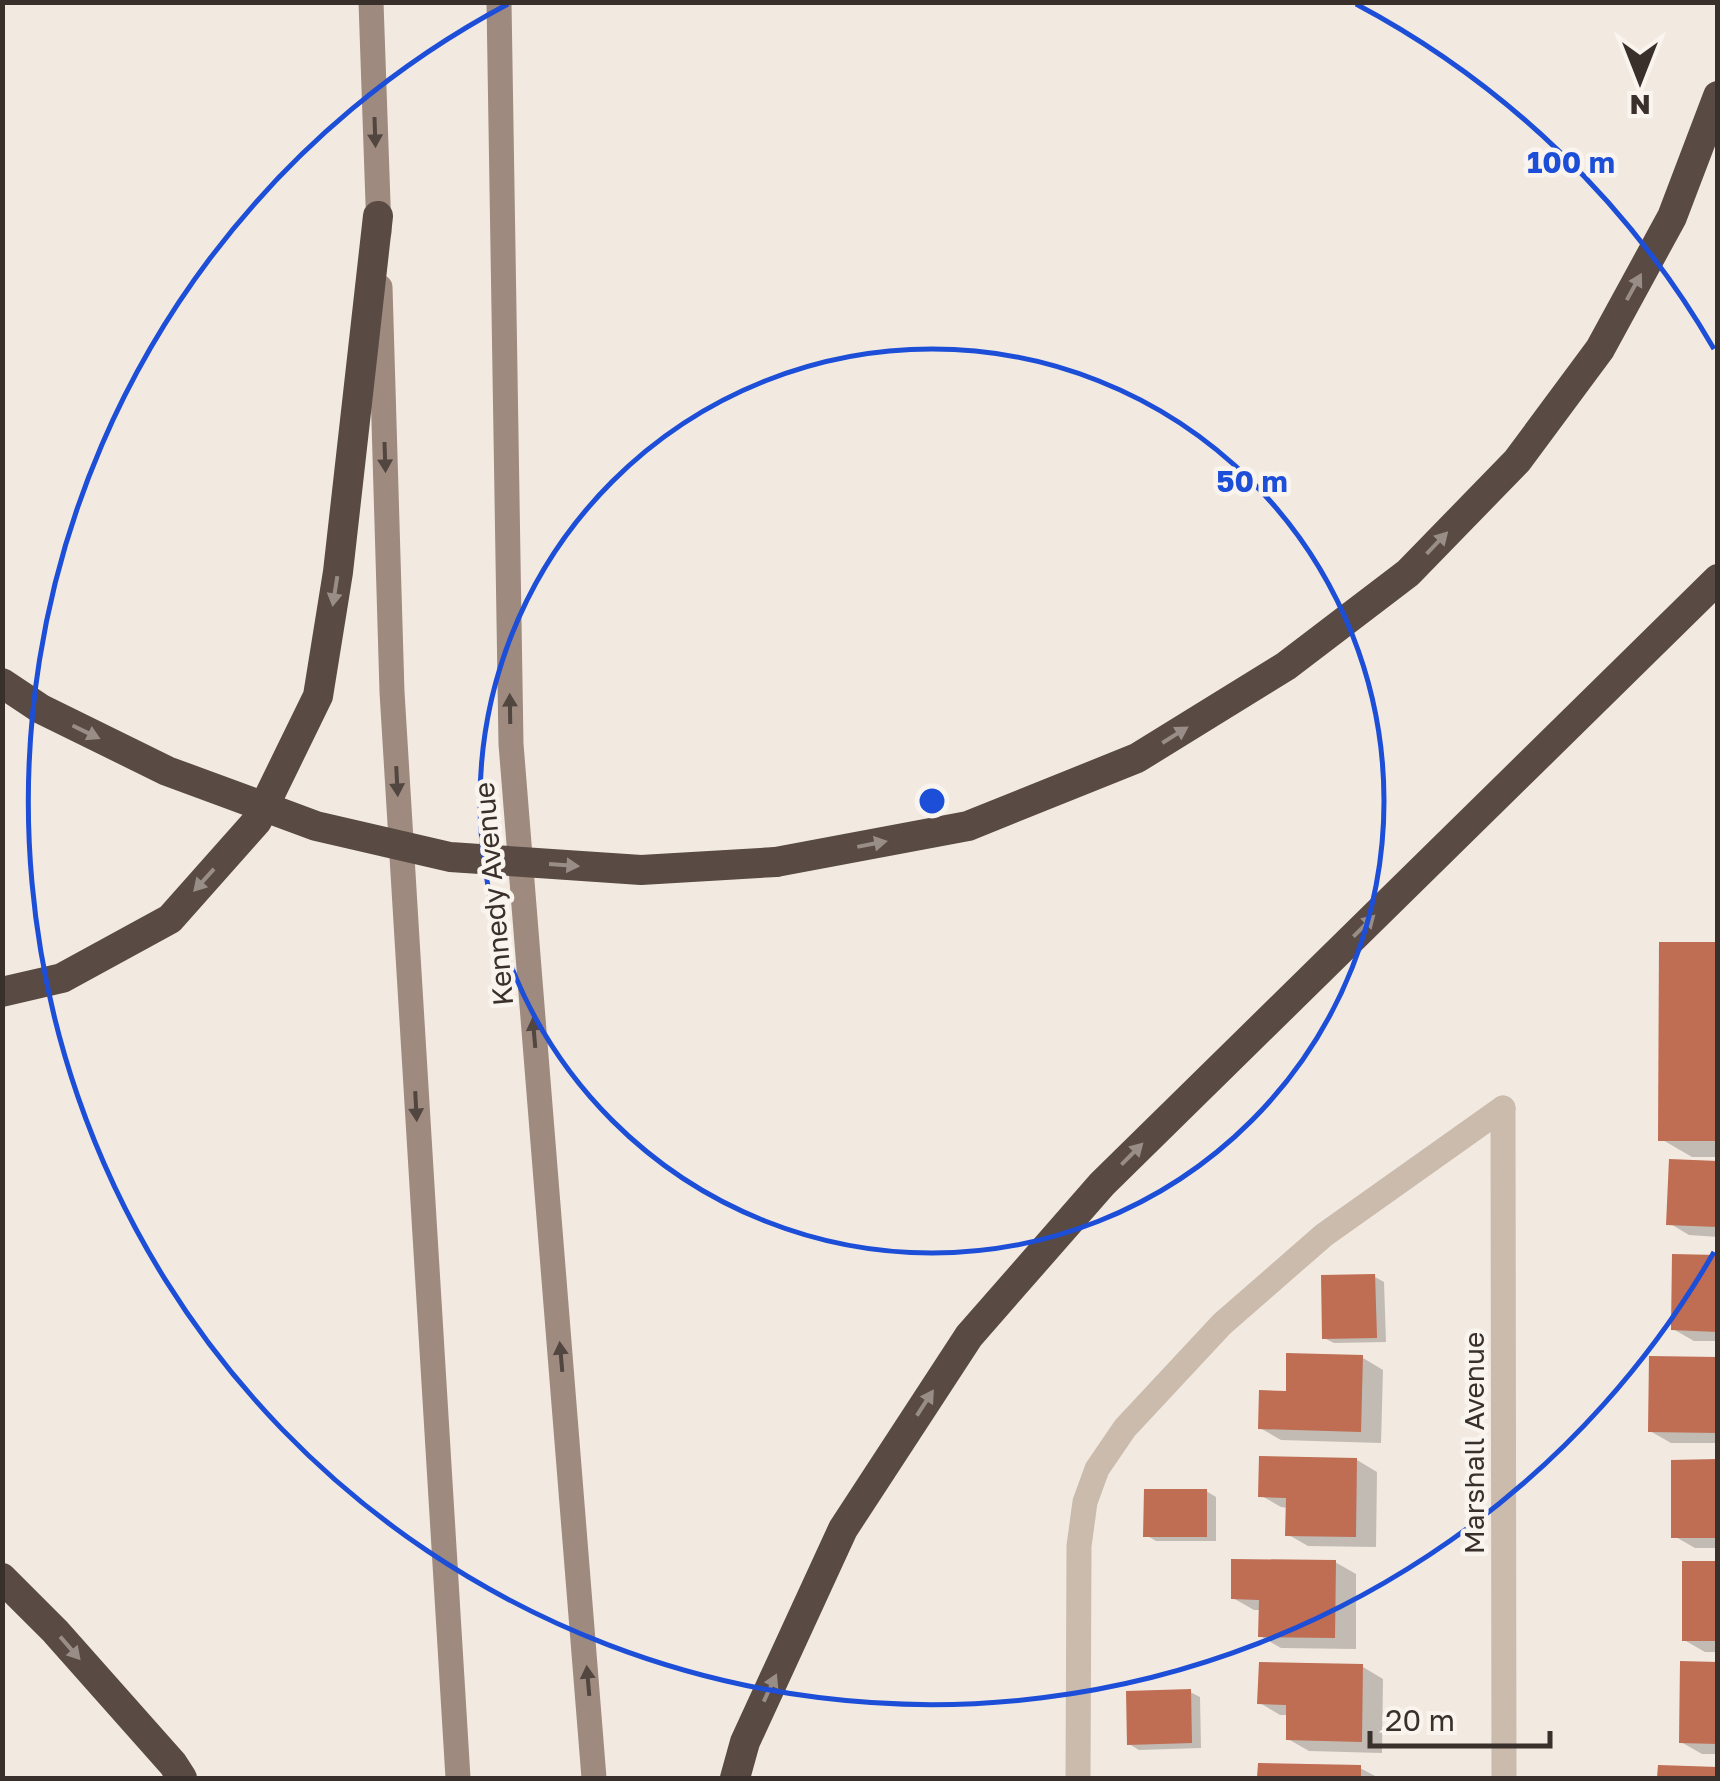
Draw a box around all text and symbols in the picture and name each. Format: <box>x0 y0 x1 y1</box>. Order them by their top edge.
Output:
north arrow <box>1590 30 1690 130</box>
text: N <box>1629 89 1651 122</box>
one-way arrow <box>367 116 383 148</box>
text: 100 m <box>1527 144 1615 180</box>
one-way arrow <box>1624 273 1642 301</box>
one-way arrow <box>378 441 394 473</box>
text: 50 m <box>1216 463 1288 499</box>
one-way arrow <box>1424 532 1448 556</box>
one-way arrow <box>327 576 342 607</box>
one-way arrow <box>502 693 518 725</box>
one-way arrow <box>72 723 101 740</box>
one-way arrow <box>1161 726 1189 744</box>
one-way arrow <box>389 766 405 798</box>
street label: Kennedy Avenue <box>467 781 519 1007</box>
centre of rings <box>914 783 950 819</box>
one-way arrow <box>856 836 888 851</box>
one-way arrow <box>548 857 580 873</box>
one-way arrow <box>193 868 216 892</box>
one-way arrow <box>1351 914 1375 938</box>
one-way arrow <box>526 1017 542 1049</box>
one-way arrow <box>408 1090 424 1122</box>
one-way arrow <box>1120 1143 1144 1166</box>
street label: Marshall Avenue <box>1457 1332 1490 1554</box>
one-way arrow <box>553 1341 569 1373</box>
one-way arrow <box>915 1390 933 1417</box>
one-way arrow <box>58 1636 81 1660</box>
one-way arrow <box>579 1665 595 1697</box>
one-way arrow <box>762 1673 778 1703</box>
scale bar <box>1370 1686 1550 1748</box>
text: 20 m <box>1385 1702 1455 1738</box>

